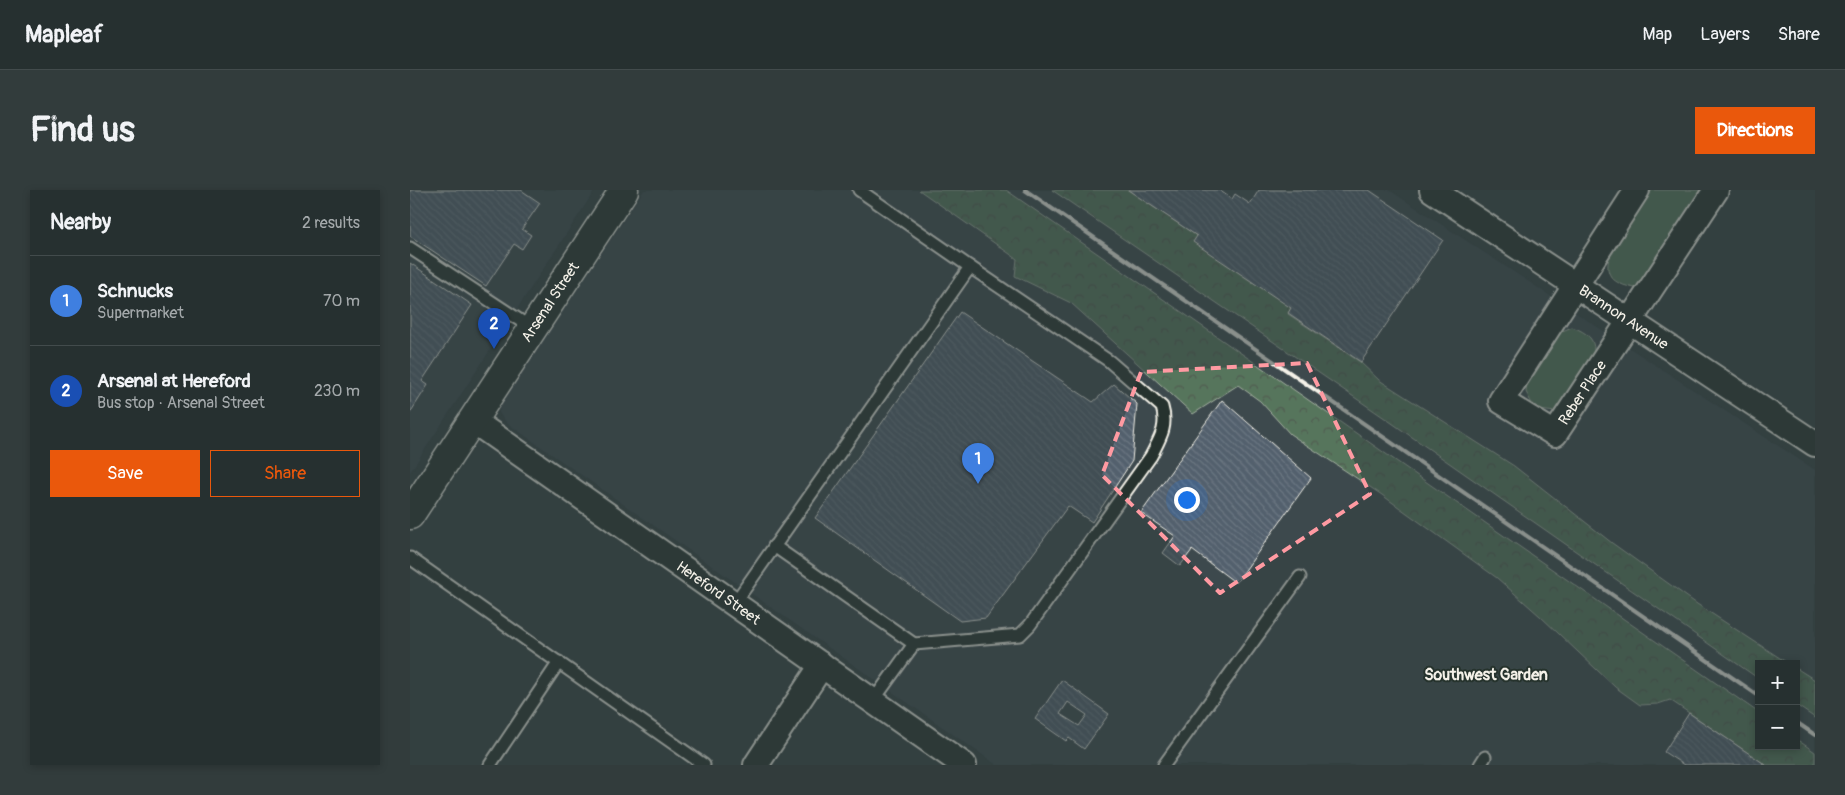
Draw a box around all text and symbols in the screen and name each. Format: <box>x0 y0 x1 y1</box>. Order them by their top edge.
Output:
text: Mapleaf <box>25 20 103 49</box>
text: Map <box>1643 23 1672 46</box>
text: Layers <box>1700 23 1750 46</box>
text: Share <box>1778 23 1820 46</box>
button: Directions <box>1695 107 1815 154</box>
text: Find us <box>30 108 135 152</box>
text: Nearby <box>50 209 111 236</box>
text: 2 results <box>302 213 360 233</box>
street label: Arsenal Street <box>517 258 584 346</box>
text: Schnucks <box>97 279 173 303</box>
street label: Brannon Avenue <box>1575 281 1673 354</box>
text: 1 <box>63 291 69 311</box>
text: 70 m <box>323 291 360 311</box>
text: Supermarket <box>97 303 184 323</box>
pin: 2 <box>478 308 510 349</box>
street label: Reber Place <box>1554 356 1611 428</box>
text: Arsenal at Hereford <box>97 369 251 393</box>
text: 2 <box>62 381 70 401</box>
text: 230 m <box>314 381 360 401</box>
text: Bus stop · Arsenal Street <box>97 393 265 413</box>
pin: 1 <box>962 443 994 484</box>
button: Save <box>50 450 200 497</box>
button: Share <box>210 450 360 497</box>
your location <box>1174 487 1200 513</box>
street label: Hereford Street <box>673 557 765 629</box>
map controls <box>1755 660 1800 750</box>
button: + <box>1755 660 1800 705</box>
district label: Southwest Garden <box>1424 665 1548 685</box>
button: − <box>1755 705 1800 750</box>

